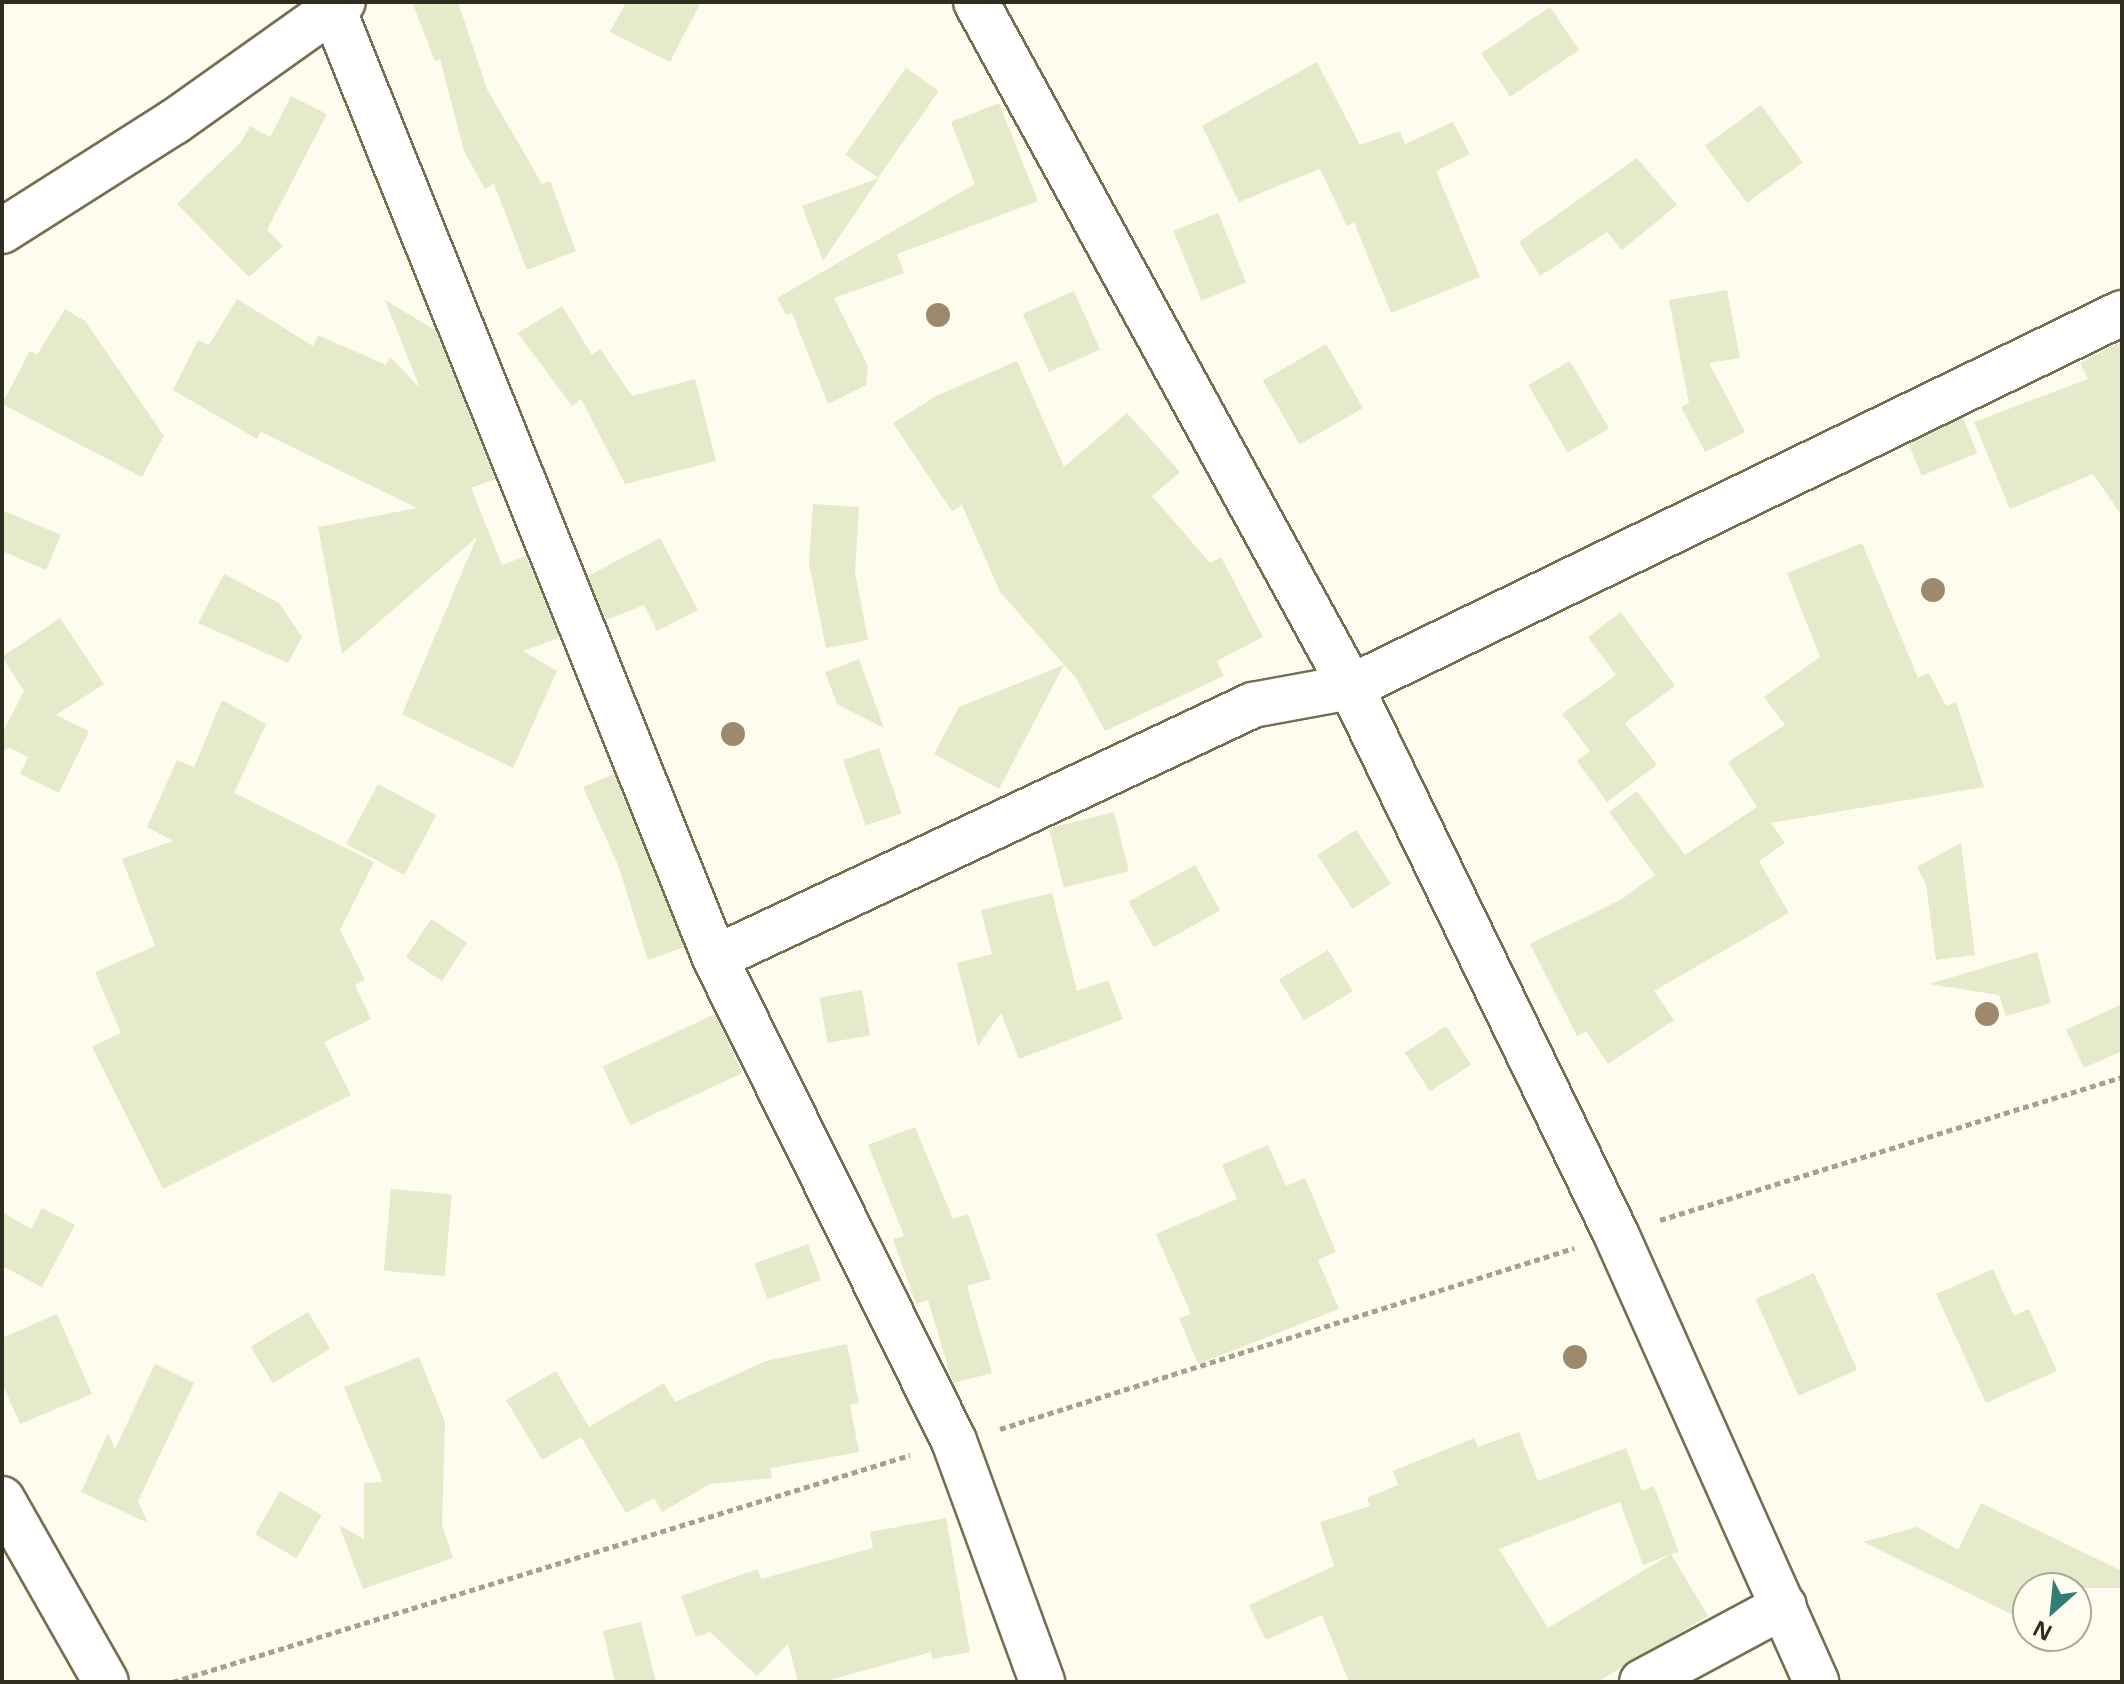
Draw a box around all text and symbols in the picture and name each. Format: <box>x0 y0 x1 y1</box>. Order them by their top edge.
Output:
north arrow <box>2012 1572 2092 1652</box>
text: N <box>2027 1614 2057 1649</box>

